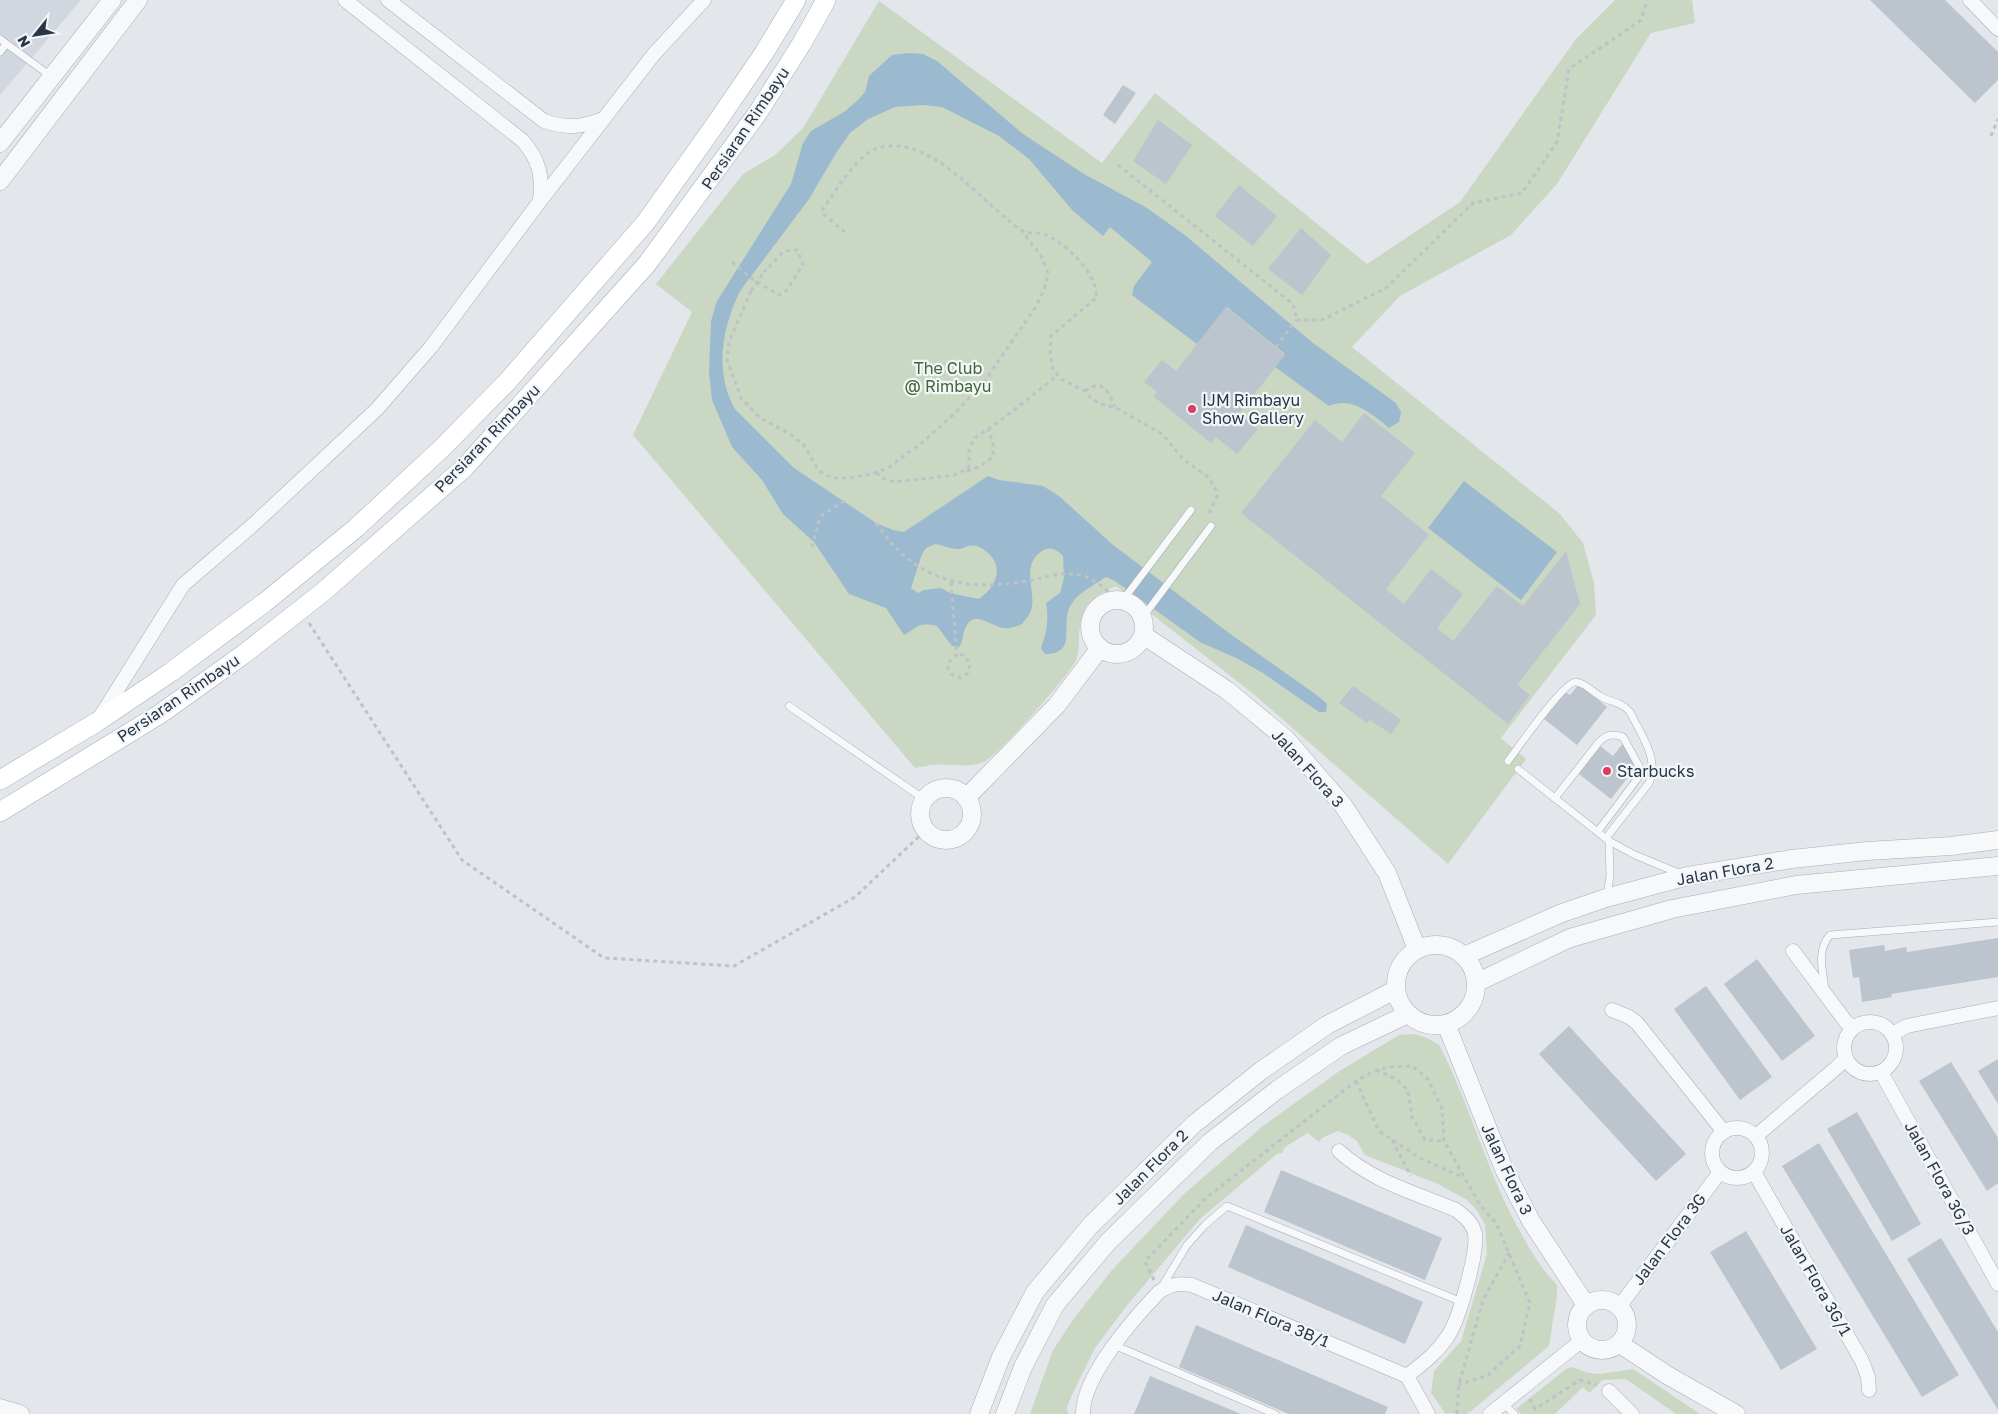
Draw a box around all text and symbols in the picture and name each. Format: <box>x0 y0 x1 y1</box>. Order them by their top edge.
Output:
north arrow <box>10 10 60 60</box>
text: N <box>13 33 33 51</box>
street label: Persiaran Rimbayu <box>697 63 793 193</box>
park label: The Club @ Rimbayu <box>905 358 991 396</box>
street label: Persiaran Rimbayu <box>430 380 544 496</box>
place label: IJM Rimbayu Show Gallery <box>1202 390 1304 428</box>
marker: IJM Rimbayu Show Gallery <box>1186 403 1198 415</box>
street label: Persiaran Rimbayu <box>113 650 243 746</box>
street label: Jalan Flora 3 <box>1268 725 1348 811</box>
place label: Starbucks <box>1617 761 1694 781</box>
marker: Starbucks <box>1601 765 1613 777</box>
street label: Jalan Flora 2 <box>1675 853 1775 889</box>
street label: Jalan Flora 3G/3 <box>1901 1118 1979 1238</box>
street label: Jalan Flora 3 <box>1477 1120 1537 1218</box>
street label: Jalan Flora 2 <box>1108 1125 1192 1209</box>
street label: Jalan Flora 3G <box>1628 1189 1710 1289</box>
street label: Jalan Flora 3G/1 <box>1776 1221 1856 1339</box>
street label: Jalan Flora 3B/1 <box>1210 1284 1332 1352</box>

